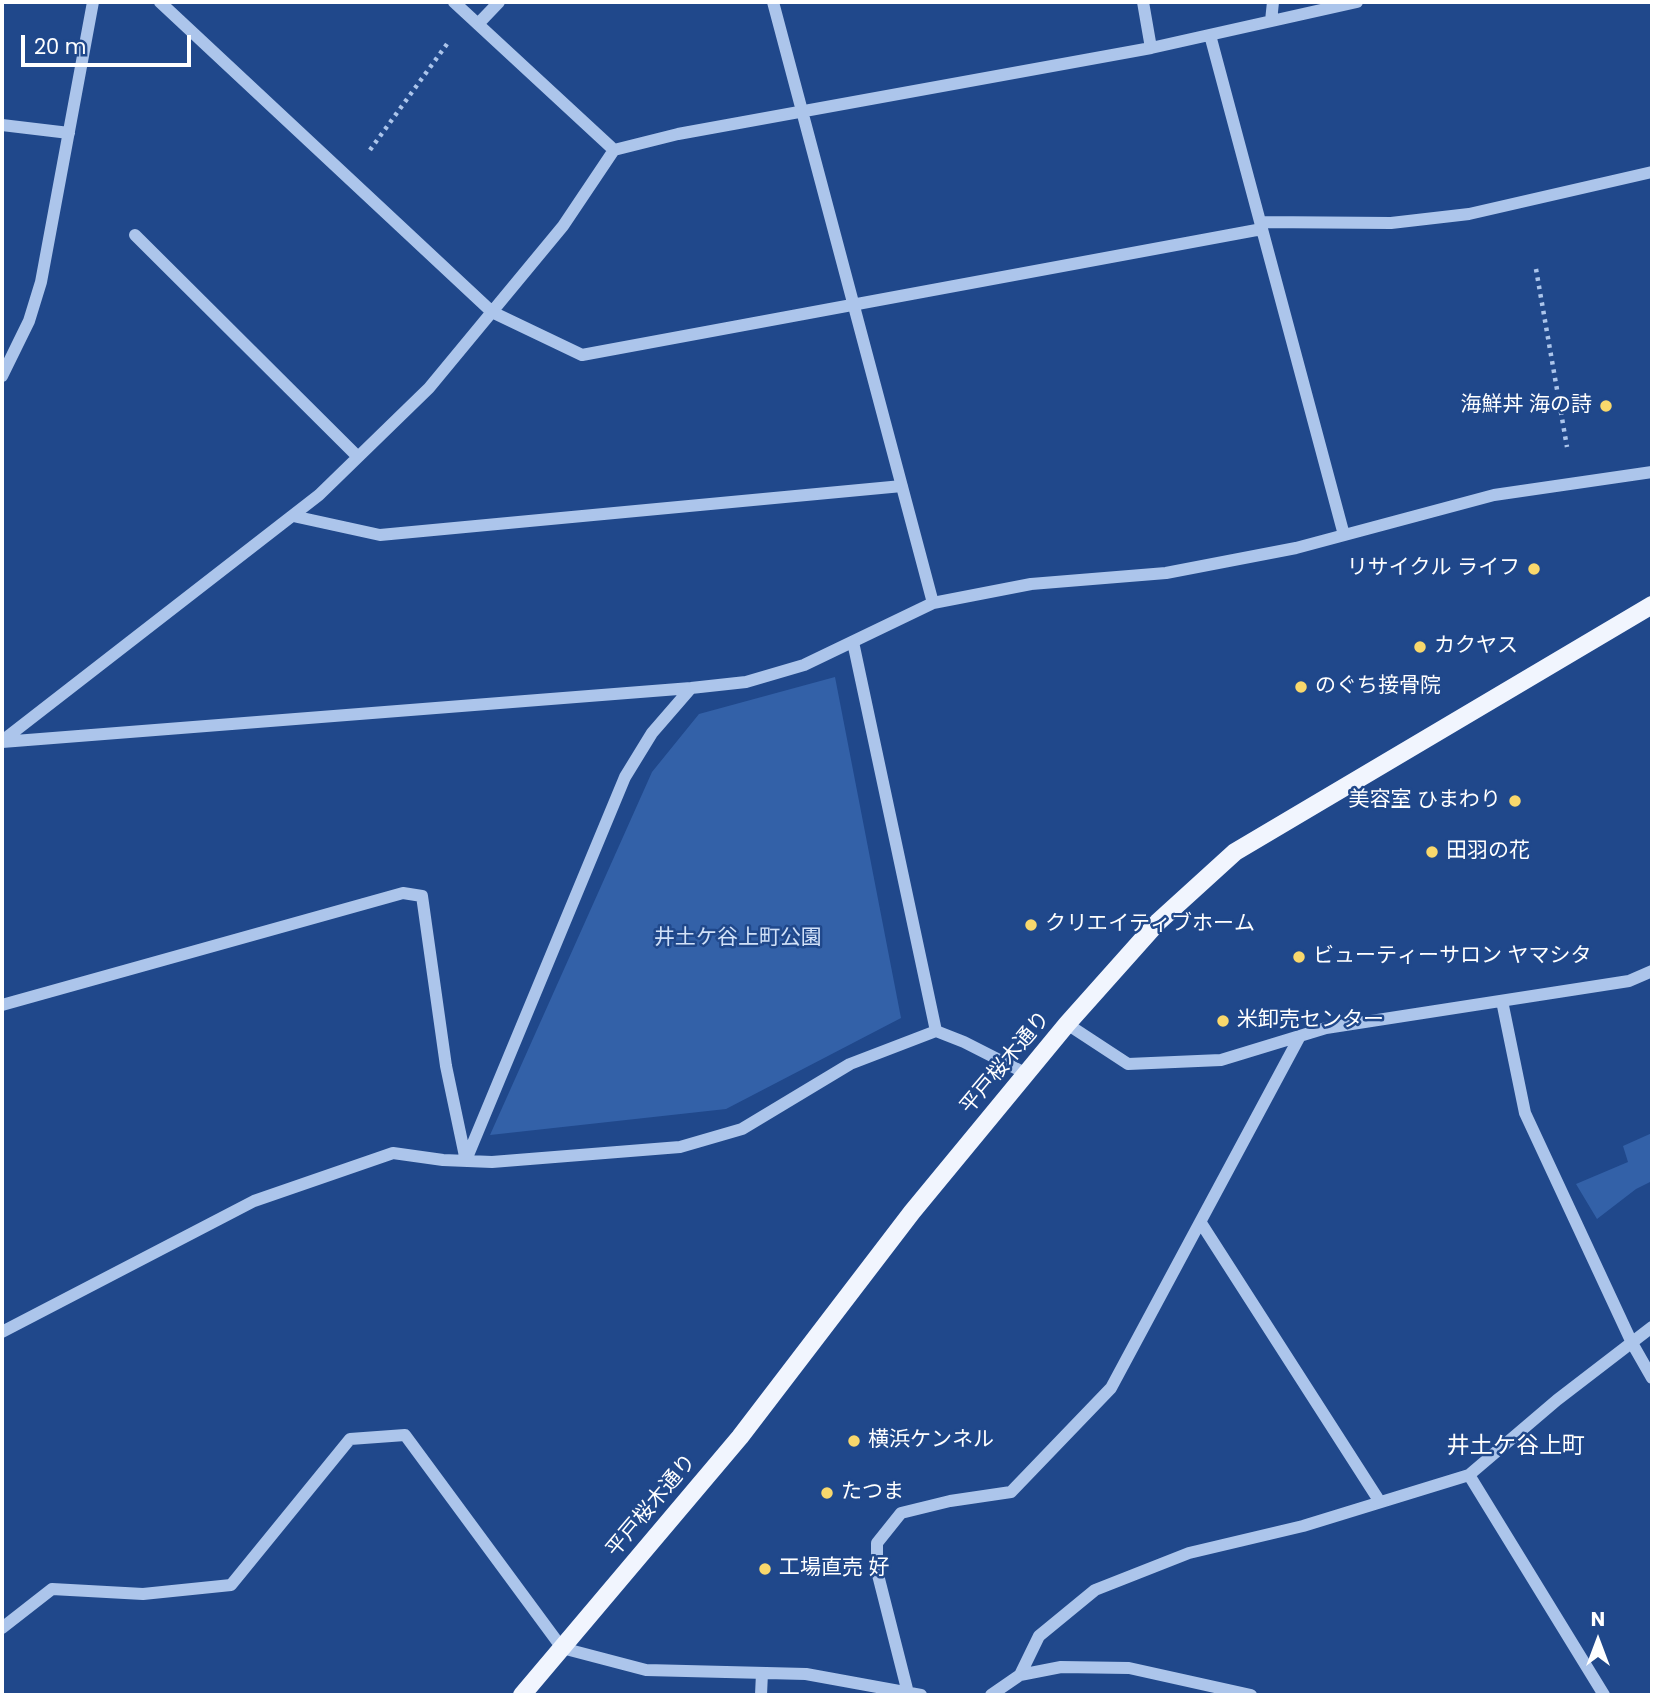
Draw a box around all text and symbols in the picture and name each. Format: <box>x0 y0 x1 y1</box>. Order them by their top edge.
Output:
scale bar <box>24 21 194 65</box>
text: 20 m <box>34 32 87 61</box>
place label: 海鮮丼 海の詩 <box>1460 393 1592 419</box>
marker: 海鮮丼 海の詩 <box>1598 398 1614 414</box>
place label: リサイクル ライフ <box>1346 556 1520 582</box>
marker: リサイクル ライフ <box>1526 561 1542 577</box>
place label: カクヤス <box>1434 634 1518 660</box>
marker: カクヤス <box>1412 639 1428 655</box>
place label: のぐち接骨院 <box>1315 674 1441 700</box>
marker: のぐち接骨院 <box>1293 679 1309 695</box>
place label: 美容室 ひまわり <box>1348 788 1501 814</box>
marker: 美容室 ひまわり <box>1507 793 1523 809</box>
place label: 田羽の花 <box>1446 839 1530 865</box>
marker: 田羽の花 <box>1424 844 1440 860</box>
place label: クリエイティブホーム <box>1045 912 1255 938</box>
marker: クリエイティブホーム <box>1023 917 1039 933</box>
park label: 井土ケ谷上町公園 <box>654 926 822 952</box>
place label: ビューティーサロン ヤマシタ <box>1313 944 1592 970</box>
marker: ビューティーサロン ヤマシタ <box>1291 949 1307 965</box>
street label: 平戸桜木通り <box>956 1007 1056 1119</box>
place label: 米卸売センター <box>1237 1008 1384 1034</box>
marker: 米卸売センター <box>1215 1013 1231 1029</box>
place label: 横浜ケンネル <box>868 1428 994 1454</box>
marker: 横浜ケンネル <box>846 1433 862 1449</box>
district label: 井土ケ谷上町 <box>1447 1433 1585 1461</box>
street label: 平戸桜木通り <box>602 1450 702 1562</box>
place label: たつま <box>841 1480 904 1506</box>
marker: たつま <box>819 1485 835 1501</box>
place label: 工場直売 好 <box>779 1556 890 1582</box>
marker: 工場直売 好 <box>757 1561 773 1577</box>
north arrow <box>1563 1606 1633 1676</box>
text: N <box>1591 1606 1605 1633</box>

